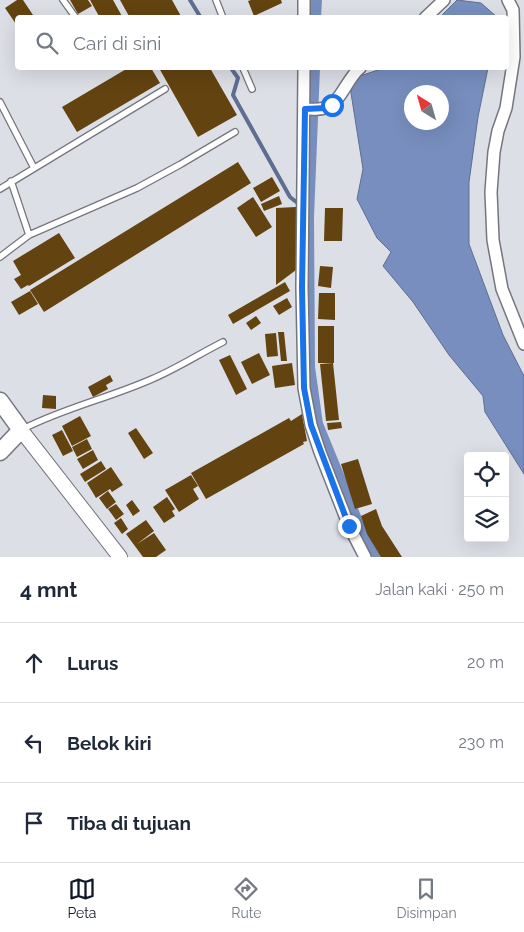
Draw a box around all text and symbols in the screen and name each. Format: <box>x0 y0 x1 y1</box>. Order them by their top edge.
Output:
search box <box>15 15 509 70</box>
icon: search <box>33 29 61 57</box>
text: Cari di sini <box>73 32 161 54</box>
north arrow <box>404 85 449 130</box>
route start <box>321 94 344 117</box>
map controls <box>464 452 509 542</box>
button: locate <box>464 452 509 497</box>
button: layers <box>464 497 509 542</box>
route end <box>338 515 361 538</box>
text: 4 mnt <box>20 577 77 602</box>
text: Jalan kaki · 250 m <box>375 580 504 599</box>
icon: ahead <box>20 649 48 677</box>
text: Lurus <box>67 652 118 674</box>
text: 20 m <box>467 653 504 672</box>
icon: left <box>20 729 48 757</box>
text: Belok kiri <box>67 732 152 754</box>
text: 230 m <box>459 733 504 752</box>
icon: arrive <box>20 809 48 837</box>
text: Tiba di tujuan <box>67 812 191 834</box>
tab: Peta <box>67 875 96 921</box>
tab: Rute <box>231 875 262 921</box>
tab: Disimpan <box>396 875 457 921</box>

